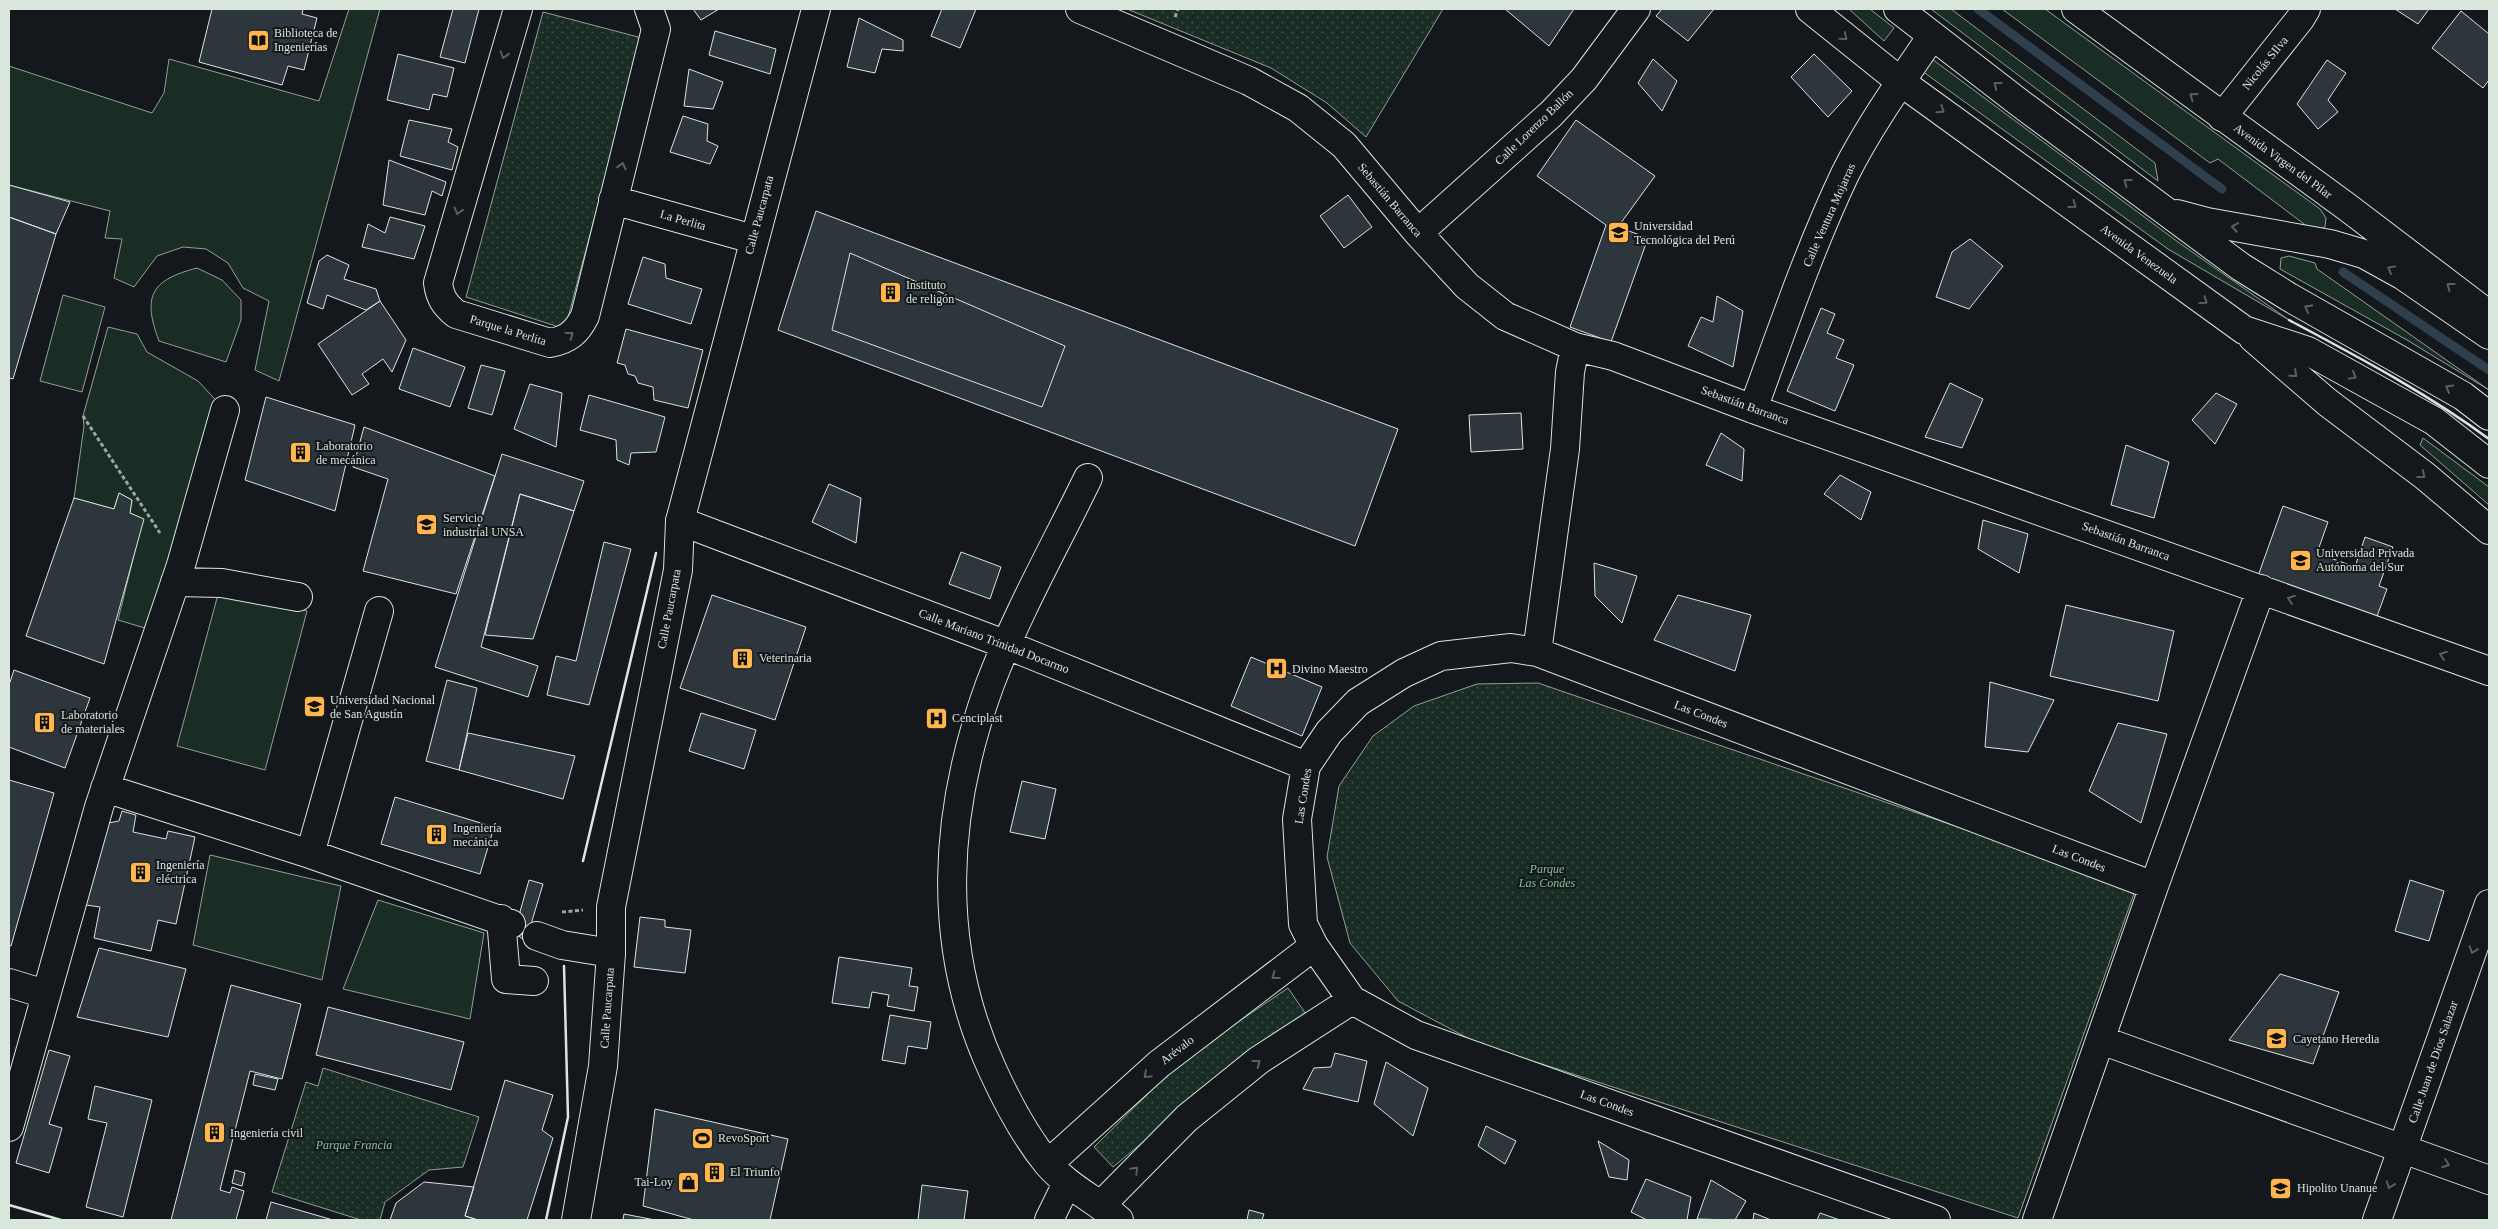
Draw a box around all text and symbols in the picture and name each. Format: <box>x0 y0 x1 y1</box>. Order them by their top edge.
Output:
place label: Biblioteca de Ingenierías <box>274 26 338 54</box>
library icon: Biblioteca de Ingenierías <box>246 28 270 52</box>
one-way arrow <box>1838 31 1847 40</box>
street label: Nicolás SIlva <box>2239 33 2291 93</box>
one-way arrow <box>500 51 510 59</box>
one-way arrow <box>1994 83 2003 91</box>
street label: Calle Lorenzo Ballón <box>1492 86 1576 168</box>
one-way arrow <box>2190 93 2199 101</box>
one-way arrow <box>1935 104 1945 113</box>
street label: Avenida Virgen del Pilar <box>2231 121 2335 201</box>
street label: Sebastián Barranca <box>1355 160 1425 240</box>
one-way arrow <box>616 161 627 170</box>
street label: Calle Ventura Mojarras <box>1800 161 1858 269</box>
street label: Calle Paucarpata <box>742 173 776 256</box>
one-way arrow <box>2124 180 2133 188</box>
one-way arrow <box>2067 199 2077 208</box>
one-way arrow <box>454 207 464 215</box>
street label: La Perlita <box>658 207 708 233</box>
place label: Universidad Tecnológica del Perú <box>1634 219 1735 247</box>
school or university icon: Universidad Tecnológica del Perú <box>1606 221 1630 245</box>
street label: Avenida Venezuela <box>2098 221 2181 287</box>
one-way arrow <box>2230 223 2239 233</box>
one-way arrow <box>2387 265 2396 275</box>
place label: Instituto de religón <box>906 278 954 306</box>
building icon: Instituto de religón <box>878 280 902 304</box>
one-way arrow <box>2446 283 2456 292</box>
one-way arrow <box>2198 295 2208 304</box>
one-way arrow <box>2304 304 2313 314</box>
street label: Parque la Perlita <box>468 312 549 348</box>
one-way arrow <box>564 332 574 341</box>
one-way arrow <box>2289 368 2298 377</box>
one-way arrow <box>2348 370 2357 380</box>
street label: Sebastián Barranca <box>1699 383 1791 428</box>
one-way arrow <box>2445 385 2454 395</box>
place label: Laboratorio de mecánica <box>316 439 376 467</box>
building icon: Laboratorio de mecánica <box>288 441 312 465</box>
one-way arrow <box>2416 469 2425 477</box>
place label: Servicio industrial UNSA <box>443 511 524 539</box>
school or university icon: Servicio industrial UNSA <box>415 513 439 537</box>
street label: Sebastián Barranca <box>2080 519 2172 564</box>
place label: Universidad Privada Autónoma del Sur <box>2316 546 2415 574</box>
school or university icon: Universidad Privada Autónoma del Sur <box>2288 548 2312 572</box>
street label: Calle Paucarpata <box>654 567 684 650</box>
one-way arrow <box>2287 595 2295 605</box>
street label: Calle Mariano Trinidad Docarmo <box>917 606 1071 676</box>
building icon: Veterinaria <box>731 646 755 670</box>
place label: Veterinaria <box>759 651 812 665</box>
one-way arrow <box>2440 651 2448 661</box>
hospital icon: Divino Maestro <box>1264 657 1288 681</box>
place label: Divino Maestro <box>1292 662 1368 676</box>
place label: Universidad Nacional de San Agustín <box>330 693 436 721</box>
school or university icon: Universidad Nacional de San Agustín <box>302 695 326 719</box>
street label: Las Condes <box>1672 697 1730 731</box>
hospital icon: Cenciplast <box>924 706 948 730</box>
place label: Laboratorio de materiales <box>61 708 125 736</box>
building icon: Laboratorio de materiales <box>33 710 57 734</box>
place label: Cenciplast <box>952 711 1003 725</box>
street label: Las Condes <box>1292 767 1314 825</box>
place label: Ingeniería mecánica <box>453 821 502 849</box>
building icon: Ingeniería mecánica <box>425 823 449 847</box>
street label: Las Condes <box>2050 841 2108 875</box>
place label: Ingeniería eléctrica <box>156 858 205 886</box>
building icon: Ingeniería eléctrica <box>128 860 152 884</box>
park label: Parque Las Condes <box>1518 862 1576 890</box>
one-way arrow <box>2469 945 2479 953</box>
street label: Calle Paucarpata <box>597 966 617 1049</box>
one-way arrow <box>1272 970 1281 978</box>
street label: Calle Juan de Dios Salazar <box>2405 999 2461 1125</box>
school or university icon: Cayetano Heredia <box>2265 1027 2289 1051</box>
place label: Cayetano Heredia <box>2293 1032 2380 1046</box>
street label: Arévalo <box>1157 1033 1197 1067</box>
one-way arrow <box>1251 1060 1261 1069</box>
one-way arrow <box>1143 1069 1152 1078</box>
street label: Las Condes <box>1578 1087 1636 1119</box>
building icon: Ingeniería civil <box>202 1121 226 1145</box>
place label: Ingeniería civil <box>230 1126 304 1140</box>
sports icon: RevoSport <box>690 1126 714 1150</box>
place label: RevoSport <box>718 1131 770 1145</box>
park label: Parque Francia <box>315 1138 392 1152</box>
one-way arrow <box>2441 1158 2450 1168</box>
building icon: El Triunfo <box>702 1160 726 1184</box>
place label: El Triunfo <box>730 1165 780 1179</box>
one-way arrow <box>1130 1167 1139 1176</box>
shop icon: Tai-Loy <box>677 1170 701 1194</box>
place label: Tai-Loy <box>635 1175 673 1189</box>
school or university icon: Hipolito Unanue <box>2269 1176 2293 1200</box>
one-way arrow <box>2385 1180 2395 1188</box>
place label: Hipolito Unanue <box>2297 1181 2377 1195</box>

